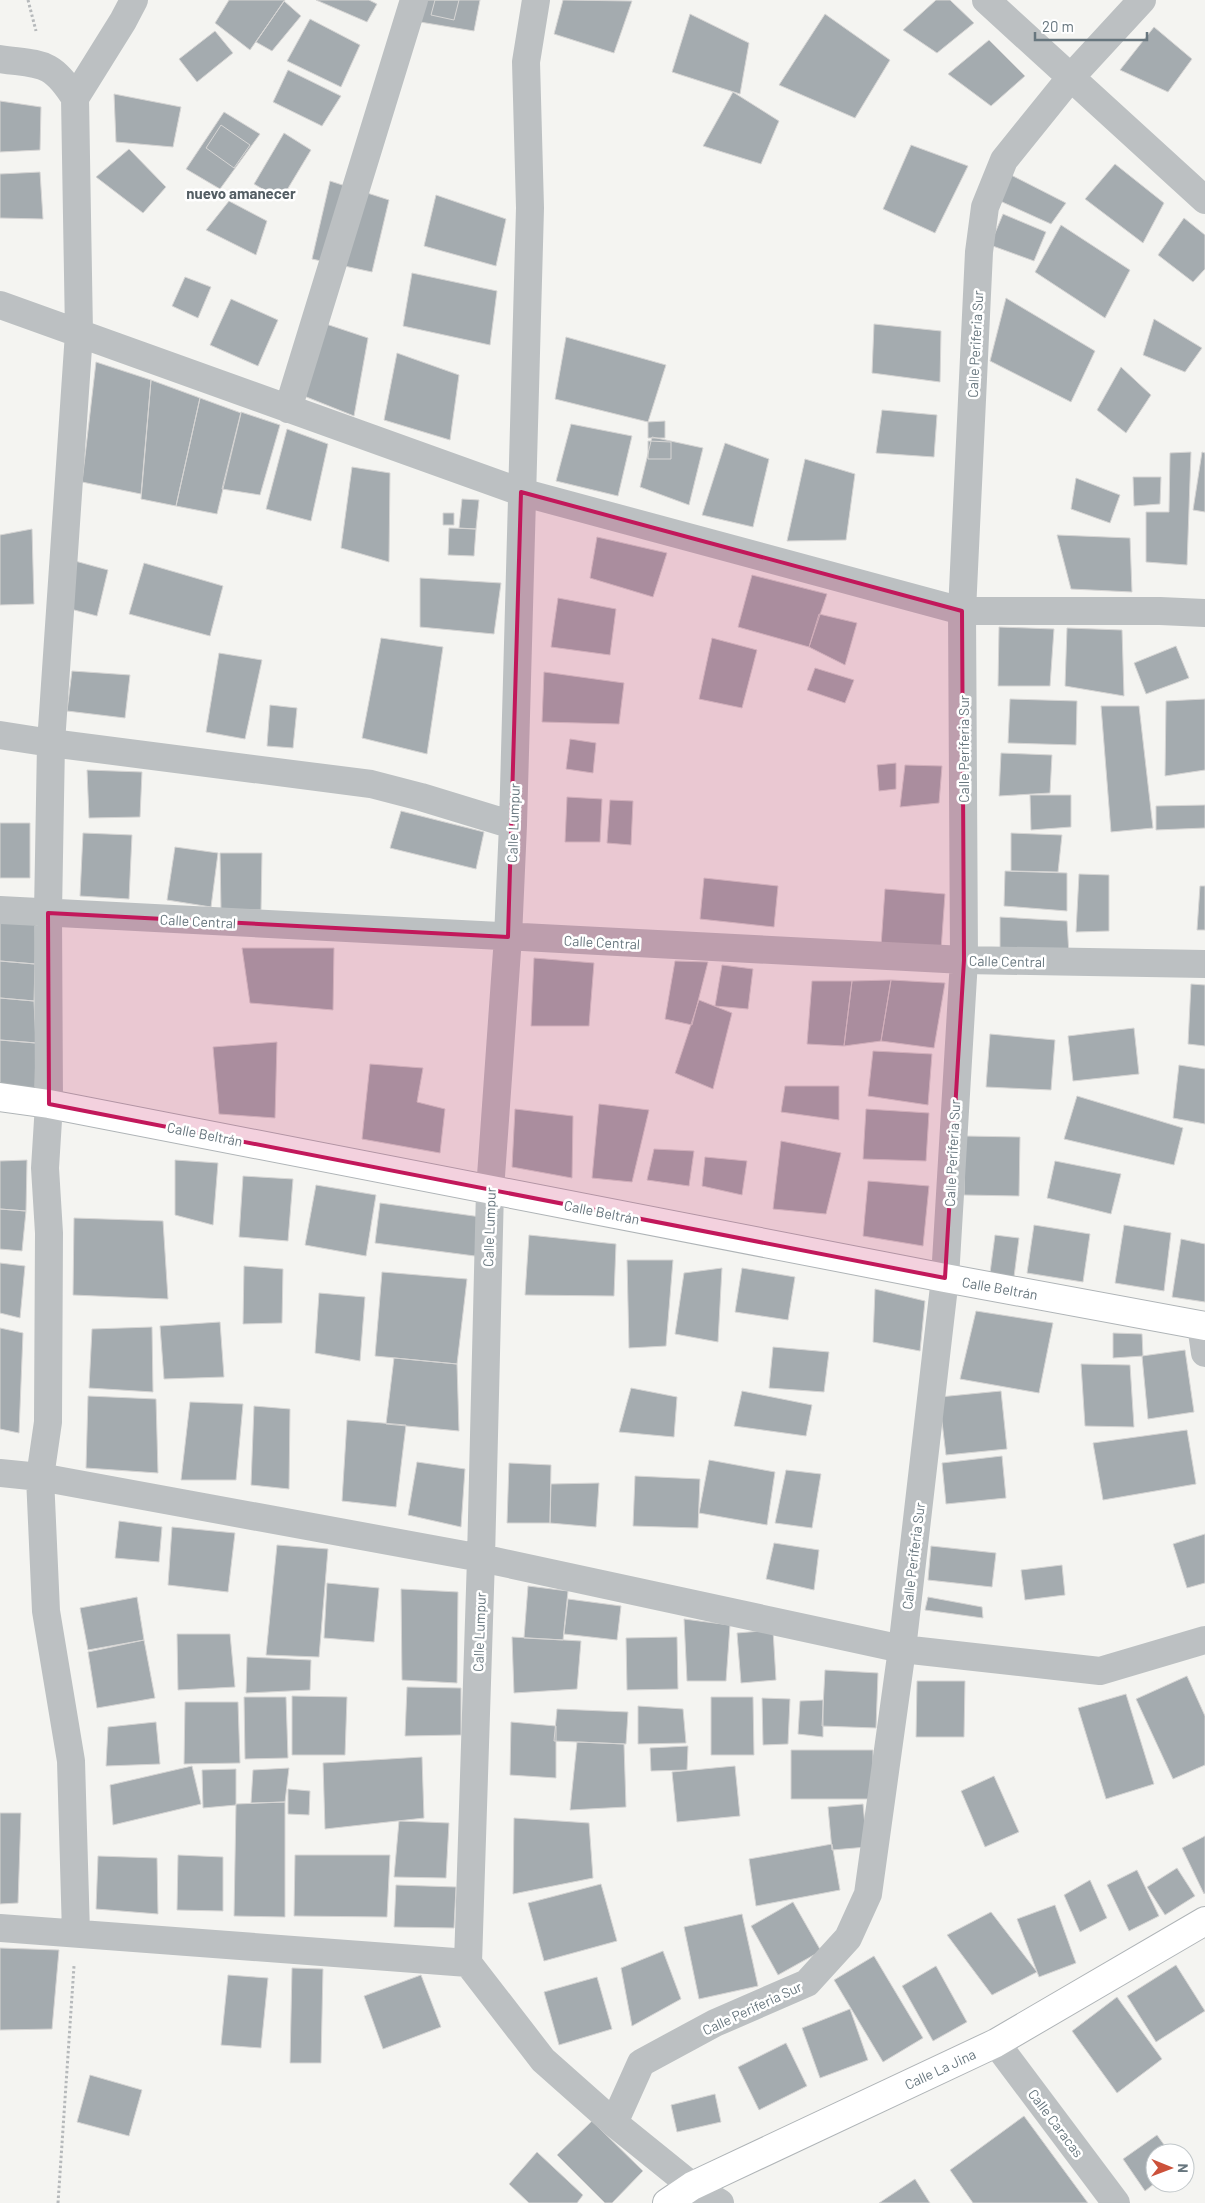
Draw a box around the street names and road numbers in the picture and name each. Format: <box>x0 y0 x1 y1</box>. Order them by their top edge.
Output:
street label: Calle Periferia Sur <box>964 290 986 398</box>
street label: Calle Periferia Sur <box>955 695 972 803</box>
street label: Calle Lumpur <box>503 783 523 863</box>
street label: Calle Central <box>159 911 237 931</box>
street label: Calle Central <box>563 932 641 952</box>
street label: Calle Central <box>969 952 1045 970</box>
street label: Calle Periferia Sur <box>941 1099 963 1207</box>
street label: Calle Beltrán <box>166 1118 244 1150</box>
street label: Calle Lumpur <box>479 1187 499 1267</box>
street label: Calle Beltrán <box>563 1196 641 1228</box>
street label: Calle Beltrán <box>961 1273 1039 1303</box>
street label: Calle Periferia Sur <box>898 1502 928 1610</box>
street label: Calle Lumpur <box>469 1592 489 1672</box>
street label: Calle Periferia Sur <box>700 1978 804 2038</box>
street label: Calle La Jina <box>902 2045 978 2093</box>
street label: Calle Caracas <box>1025 2085 1087 2161</box>

